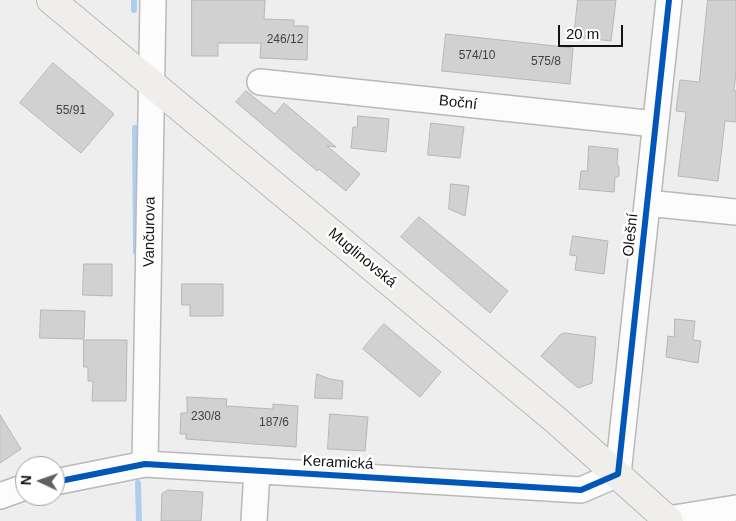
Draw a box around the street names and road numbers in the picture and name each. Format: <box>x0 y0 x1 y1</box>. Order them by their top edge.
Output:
street label: Boční <box>438 92 478 114</box>
street label: Vančurova <box>140 197 160 267</box>
street label: Olešní <box>620 213 642 257</box>
street label: Muglinovská <box>324 224 400 292</box>
street label: Keramická <box>302 452 374 474</box>

